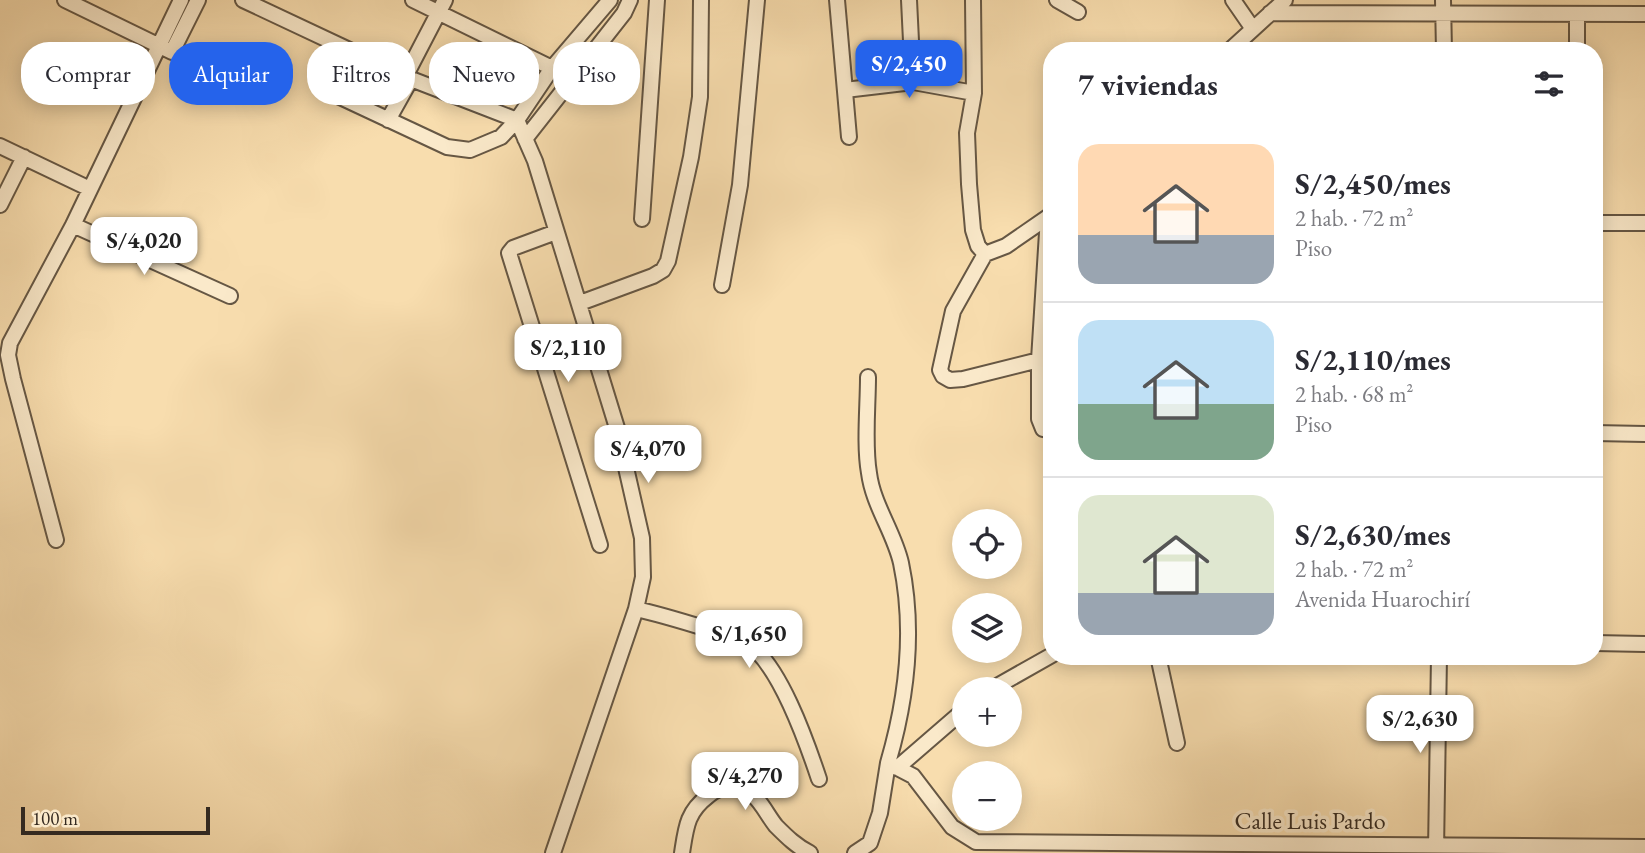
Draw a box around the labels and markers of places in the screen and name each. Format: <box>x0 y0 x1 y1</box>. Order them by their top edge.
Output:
pin: S/2,450 <box>844 41 974 100</box>
pin: S/4,020 <box>79 218 209 277</box>
pin: S/2,110 <box>503 324 633 384</box>
pin: S/4,070 <box>583 426 713 485</box>
pin: S/1,650 <box>684 610 814 670</box>
pin: S/2,630 <box>1355 696 1485 755</box>
pin: S/4,270 <box>680 752 810 812</box>

